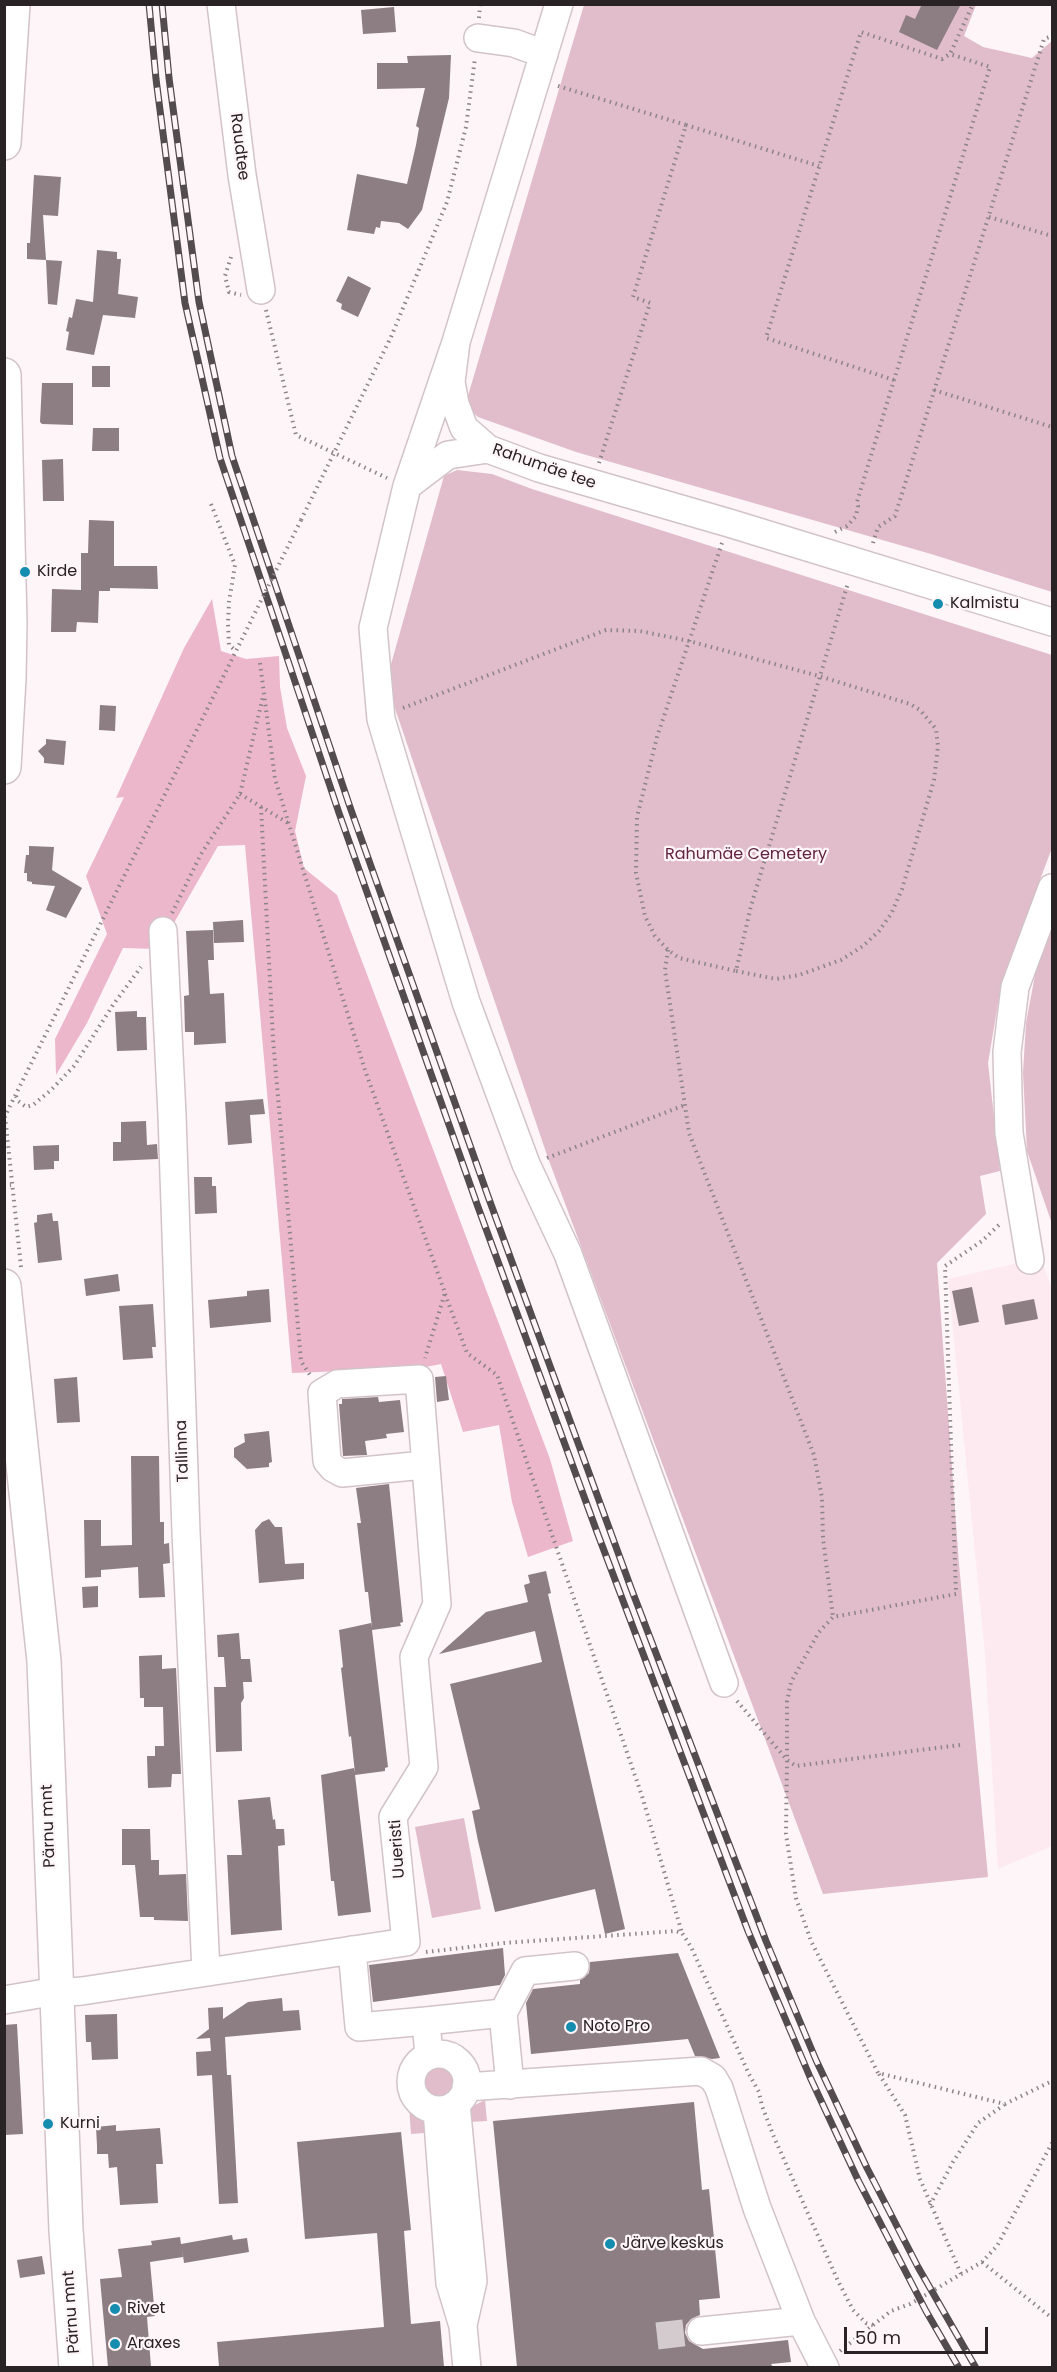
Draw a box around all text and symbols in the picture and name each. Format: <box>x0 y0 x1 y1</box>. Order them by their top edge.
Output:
street label: Raudtee <box>225 112 253 182</box>
street label: Rahumäe tee <box>490 440 598 494</box>
place label: Kirde <box>37 562 77 582</box>
marker: Kirde <box>18 565 32 579</box>
place label: Kalmistu <box>950 594 1019 614</box>
marker: Kalmistu <box>931 597 945 611</box>
park label: Rahumäe Cemetery <box>665 845 827 865</box>
street label: Tallinna <box>172 1419 194 1483</box>
street label: Pärnu mnt <box>38 1784 60 1868</box>
street label: Uueristi <box>386 1819 410 1879</box>
place label: Noto Pro <box>583 2017 650 2037</box>
marker: Noto Pro <box>564 2020 578 2034</box>
place label: Kurni <box>60 2114 100 2134</box>
marker: Kurni <box>41 2117 55 2131</box>
place label: Järve keskus <box>622 2234 724 2254</box>
marker: Järve keskus <box>603 2237 617 2251</box>
street label: Pärnu mnt <box>60 2270 84 2354</box>
place label: Rivet <box>127 2299 165 2319</box>
marker: Rivet <box>108 2302 122 2316</box>
scale bar <box>847 2315 991 2353</box>
text: 50 m <box>855 2325 901 2350</box>
place label: Araxes <box>127 2334 181 2354</box>
marker: Araxes <box>108 2337 122 2351</box>

